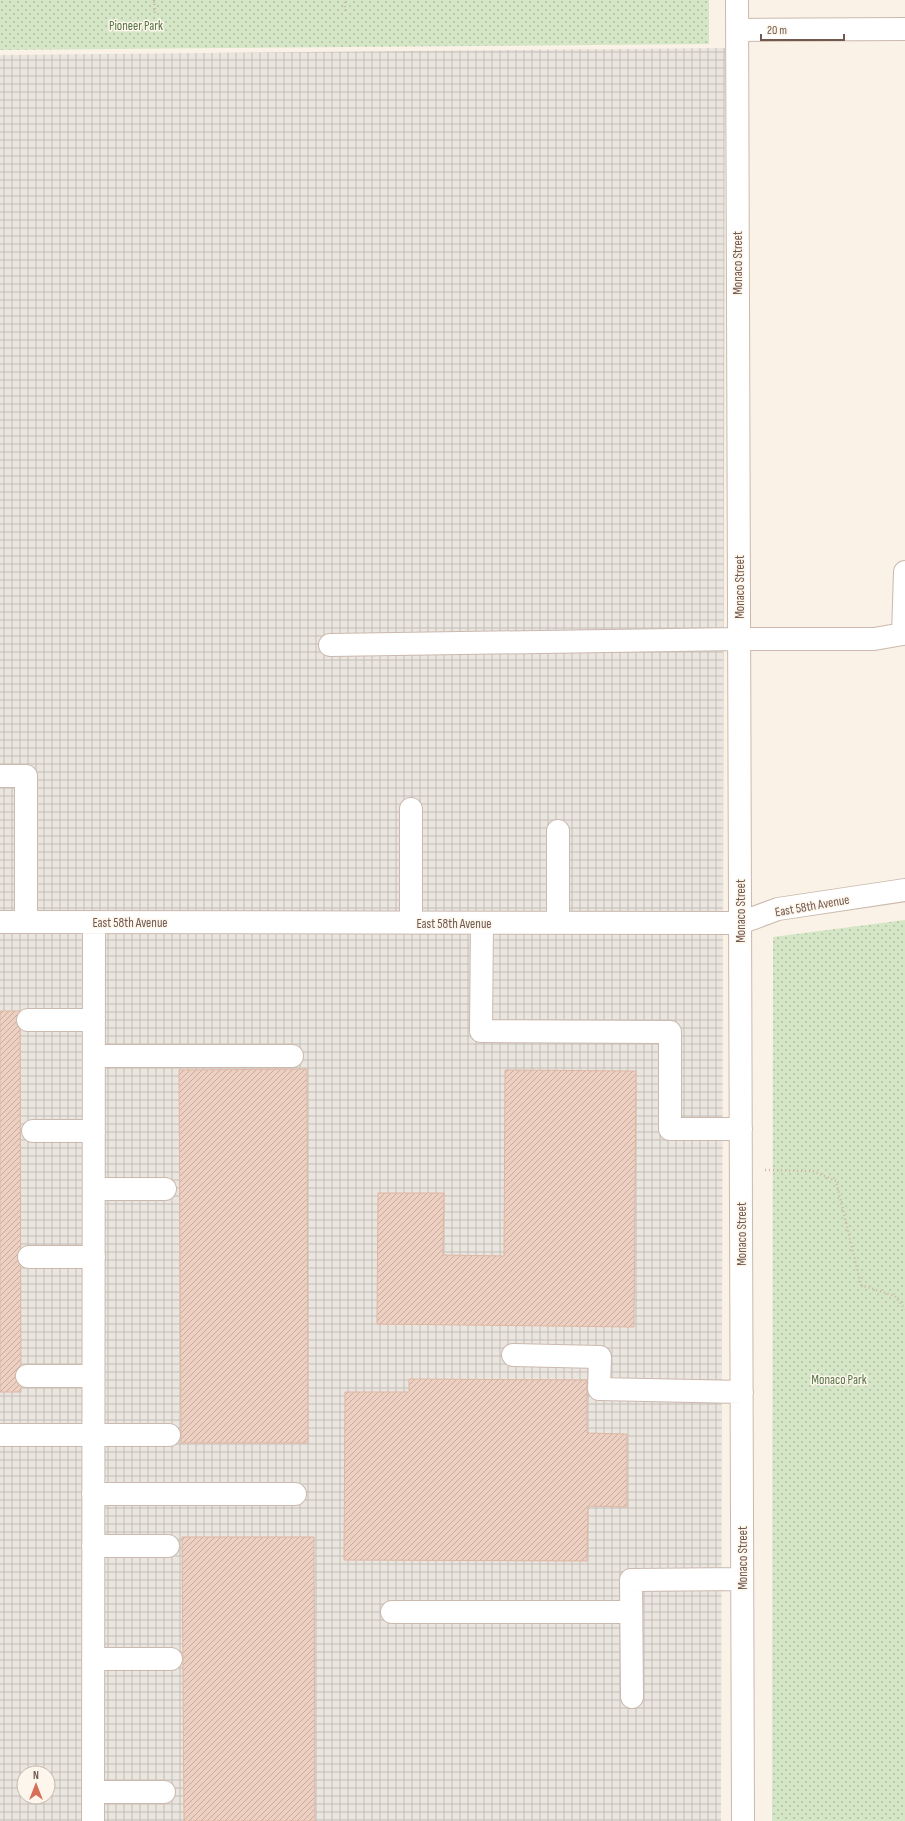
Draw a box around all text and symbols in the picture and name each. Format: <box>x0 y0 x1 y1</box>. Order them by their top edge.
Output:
scale bar <box>761 16 844 42</box>
park label: Pioneer Park <box>109 18 163 34</box>
text: 20 m <box>767 23 787 38</box>
street label: Monaco Street <box>730 231 746 295</box>
street label: Monaco Street <box>732 555 748 619</box>
street label: Monaco Street <box>733 879 749 943</box>
street label: East 58th Avenue <box>774 892 851 920</box>
street label: East 58th Avenue <box>92 915 168 931</box>
street label: East 58th Avenue <box>416 916 492 932</box>
street label: Monaco Street <box>734 1202 750 1266</box>
park label: Monaco Park <box>811 1372 867 1388</box>
street label: Monaco Street <box>735 1526 751 1590</box>
north arrow <box>16 1765 56 1805</box>
text: N <box>33 1769 39 1782</box>

